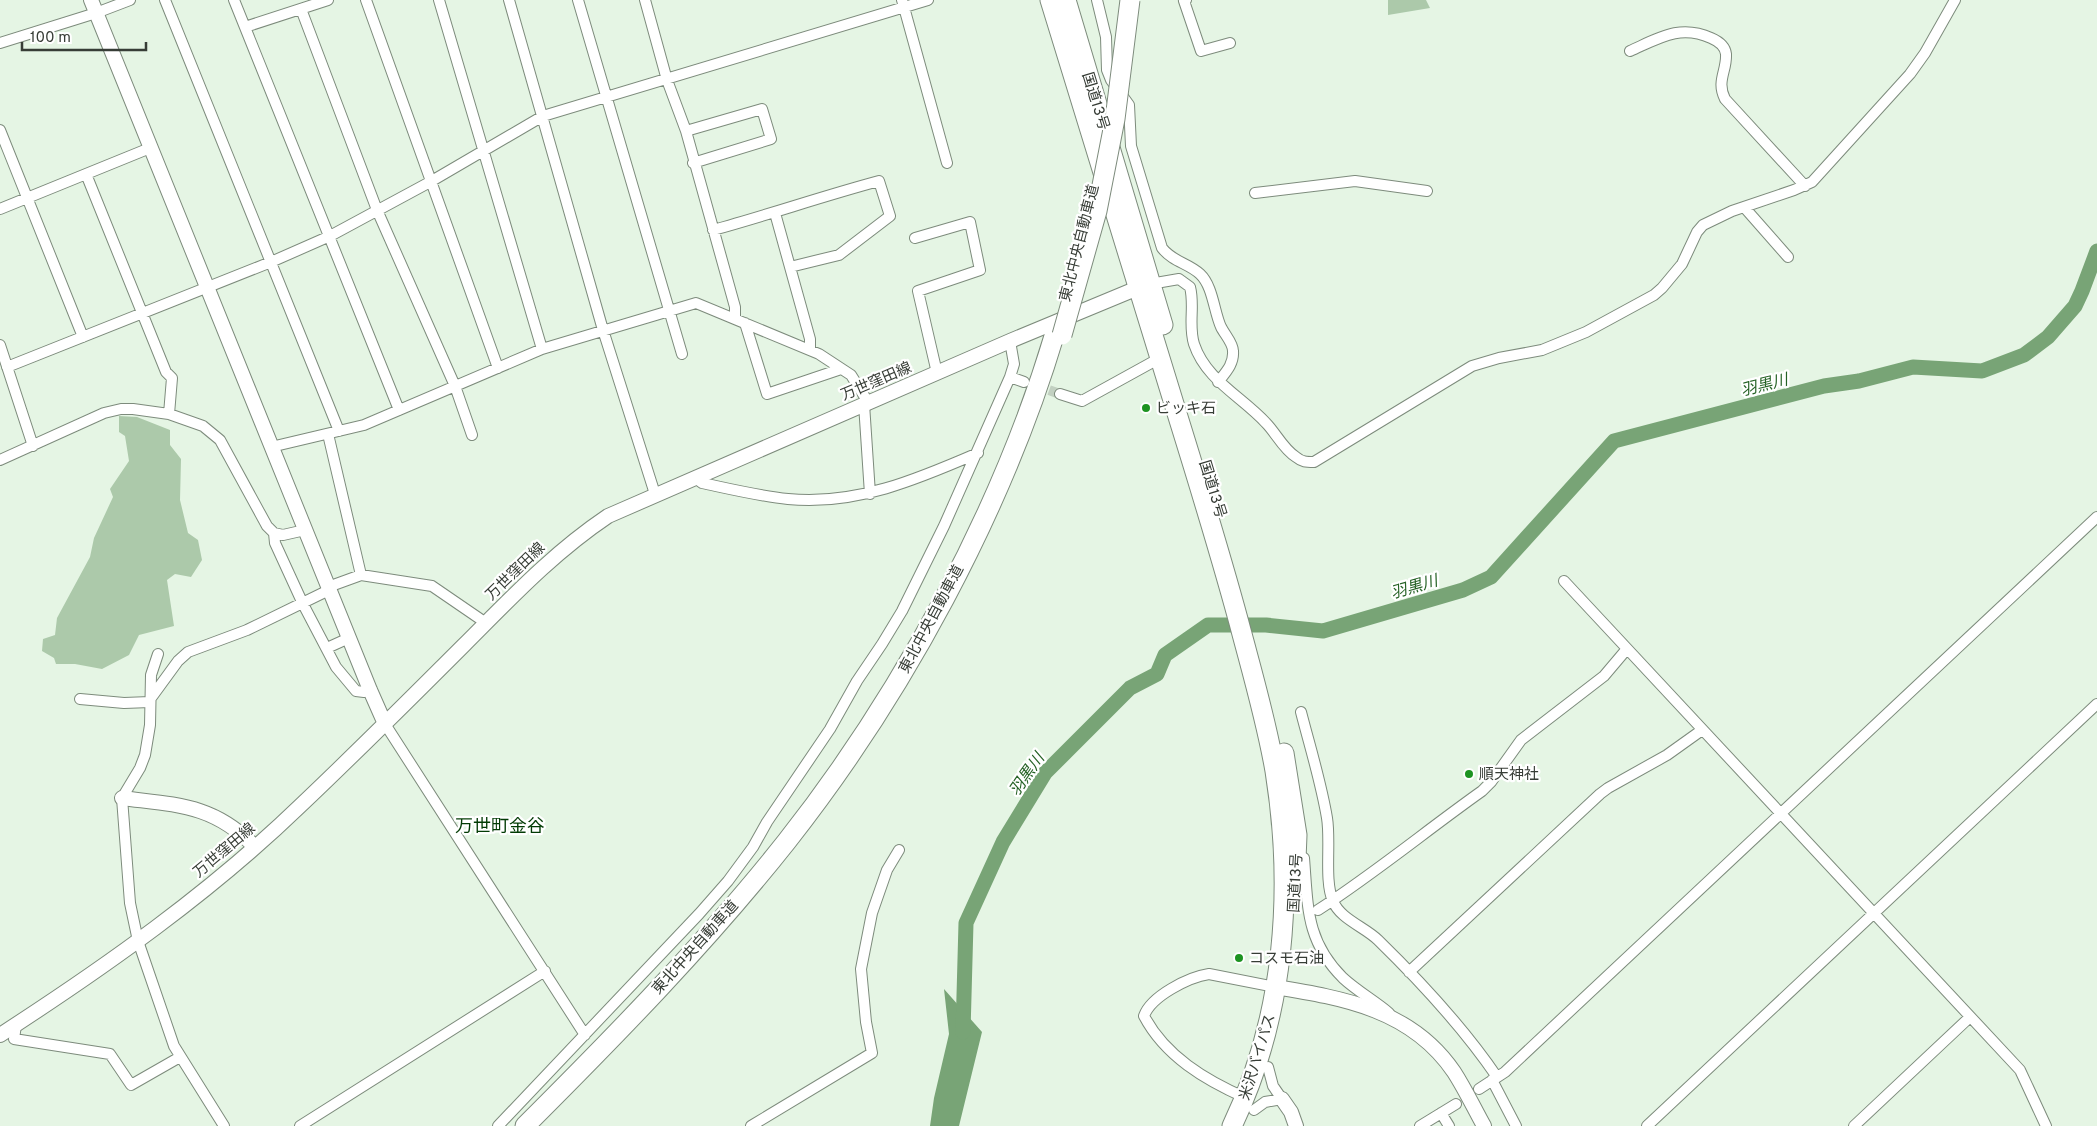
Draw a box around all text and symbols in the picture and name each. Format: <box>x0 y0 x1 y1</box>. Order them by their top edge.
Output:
scale bar <box>22 20 146 52</box>
text: 100 m <box>30 29 71 48</box>
street label: 国道13号 <box>1077 70 1112 133</box>
street label: 東北中央自動車道 <box>1056 183 1104 304</box>
street label: 万世窪田線 <box>838 359 915 406</box>
water label: 羽黒川 <box>1739 370 1792 401</box>
place label: ビッキ石 <box>1156 400 1216 419</box>
marker: ビッキ石 <box>1140 402 1152 414</box>
street label: 国道13号 <box>1194 458 1229 521</box>
street label: 万世窪田線 <box>482 539 550 605</box>
street label: 東北中央自動車道 <box>895 562 969 677</box>
water label: 羽黒川 <box>1389 571 1442 604</box>
water label: 羽黒川 <box>1006 748 1051 801</box>
place label: 順天神社 <box>1479 766 1539 785</box>
marker: 順天神社 <box>1463 768 1475 780</box>
district label: 万世町金谷 <box>455 816 545 839</box>
street label: 万世窪田線 <box>190 820 260 883</box>
street label: 国道13号 <box>1285 853 1308 913</box>
street label: 東北中央自動車道 <box>648 896 743 999</box>
place label: コスモ石油 <box>1249 950 1324 969</box>
marker: コスモ石油 <box>1233 952 1245 964</box>
street label: 米沢バイパス <box>1236 1012 1281 1103</box>

